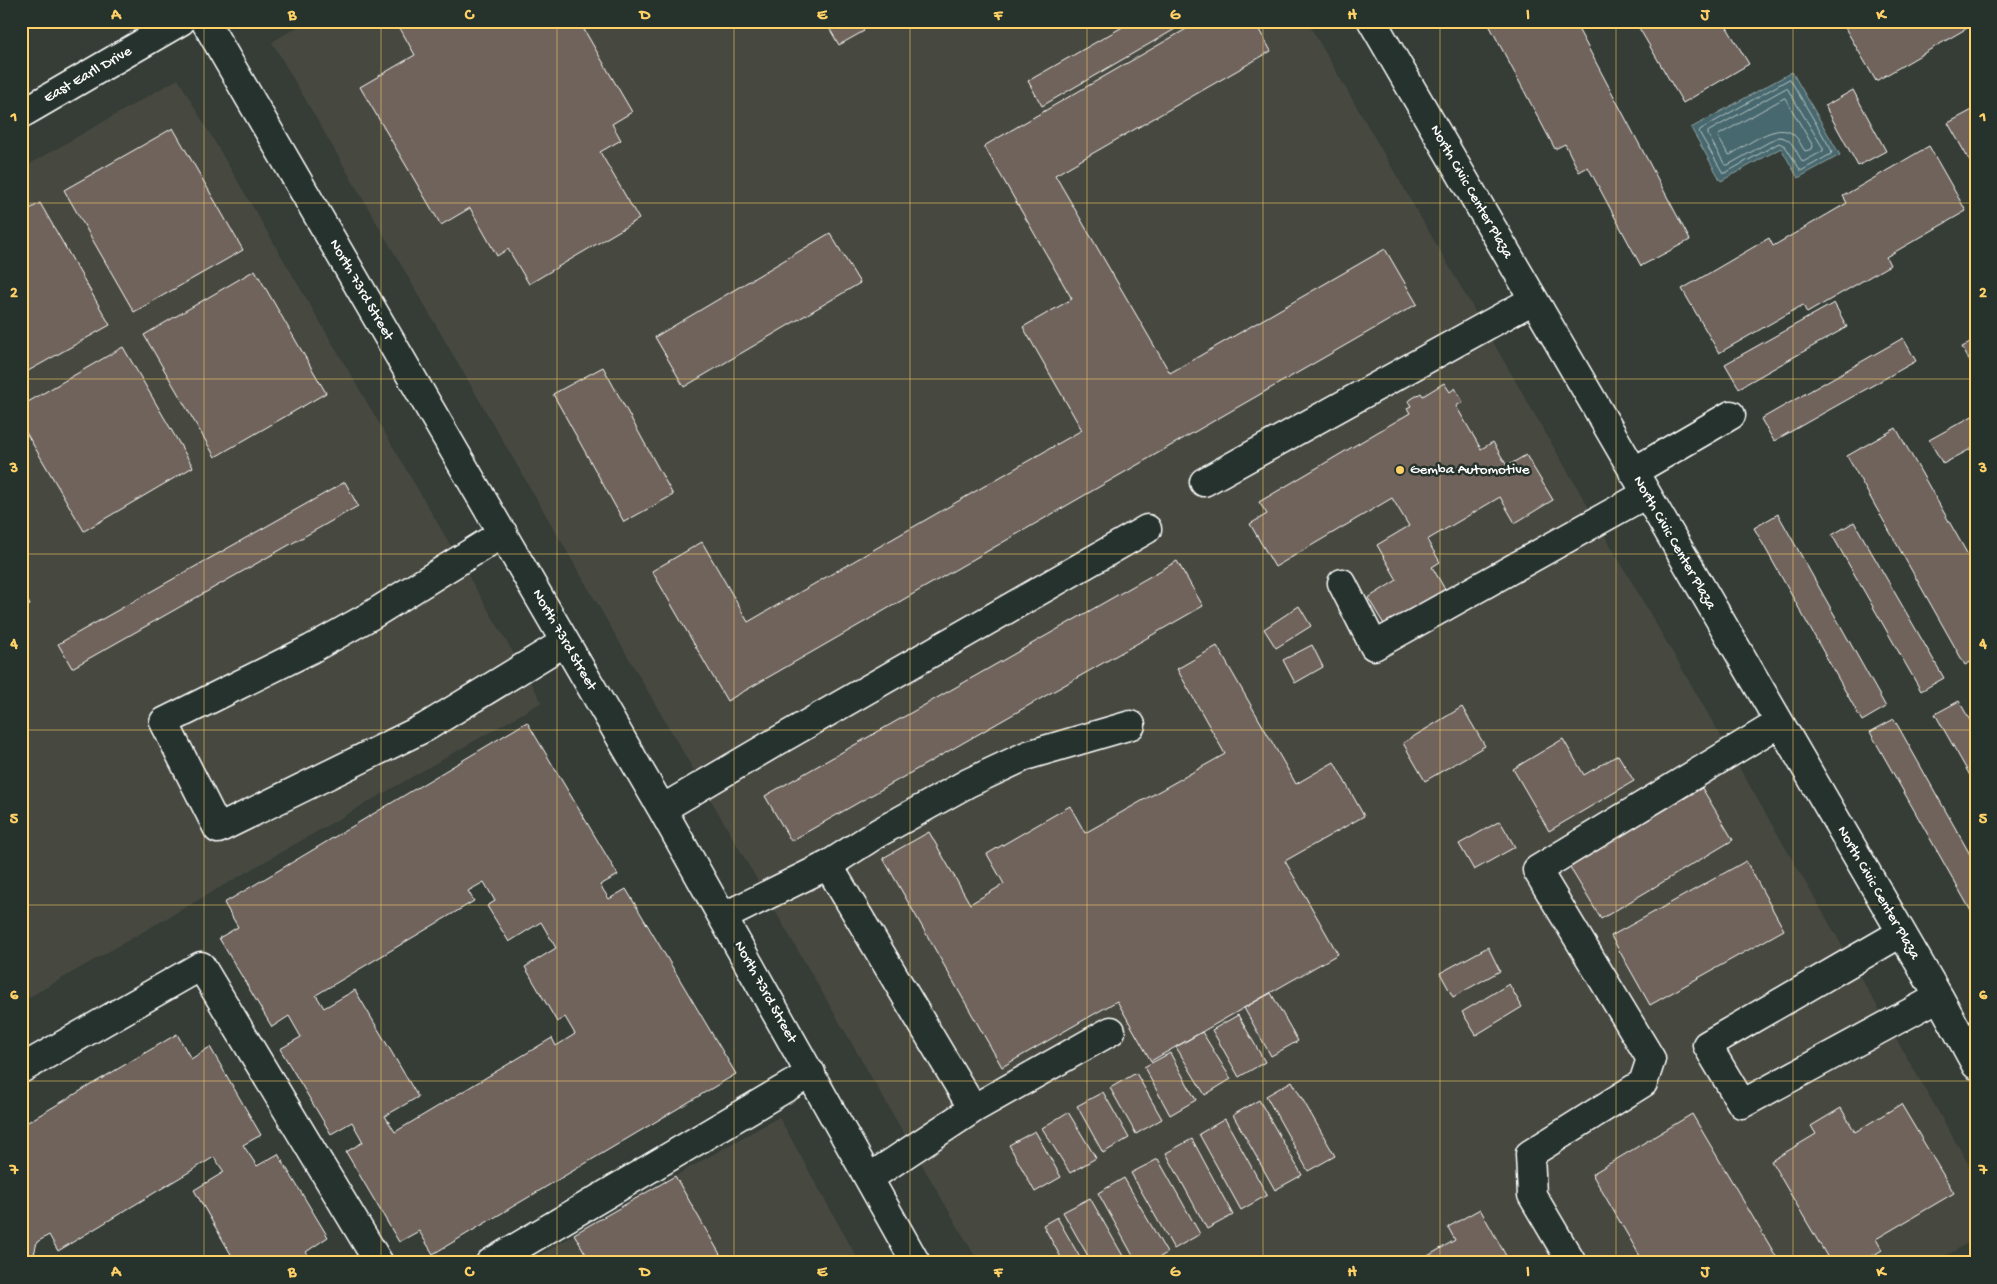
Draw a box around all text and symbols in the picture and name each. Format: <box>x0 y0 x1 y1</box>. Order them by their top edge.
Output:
text: A <box>110 7 122 26</box>
text: B <box>287 7 297 26</box>
text: C <box>464 7 475 26</box>
text: D <box>638 7 651 26</box>
text: E <box>817 7 828 26</box>
text: F <box>993 7 1004 26</box>
text: G <box>1170 7 1181 26</box>
text: H <box>1347 7 1357 26</box>
text: I <box>1526 7 1530 26</box>
text: J <box>1700 7 1711 26</box>
text: K <box>1876 7 1888 26</box>
street label: East Earll Drive <box>41 42 135 107</box>
text: 1 <box>10 109 17 128</box>
text: 1 <box>1979 109 1986 128</box>
street label: North Civic Center Plaza <box>1425 122 1517 263</box>
street label: North 73rd Street <box>325 236 398 345</box>
text: 2 <box>10 285 18 304</box>
text: 2 <box>1979 285 1987 304</box>
text: 3 <box>9 460 18 479</box>
text: 3 <box>1978 460 1987 479</box>
place label: Gemba Automotive <box>1410 461 1530 479</box>
marker: Gemba Automotive <box>1394 464 1406 476</box>
street label: North Civic Center Plaza <box>1628 473 1720 614</box>
street label: North 73rd Street <box>528 586 601 695</box>
text: 4 <box>9 636 18 655</box>
text: 4 <box>1978 636 1987 655</box>
text: 5 <box>10 811 19 830</box>
text: 5 <box>1979 811 1988 830</box>
street label: North Civic Center Plaza <box>1832 823 1924 964</box>
street label: North 73rd Street <box>730 938 801 1048</box>
text: 6 <box>10 987 19 1006</box>
text: 6 <box>1979 987 1988 1006</box>
text: 7 <box>9 1162 19 1181</box>
text: 7 <box>1978 1162 1988 1181</box>
text: A <box>110 1264 122 1283</box>
text: B <box>287 1264 297 1283</box>
text: C <box>464 1264 475 1283</box>
text: D <box>638 1264 651 1283</box>
text: E <box>817 1264 828 1283</box>
text: F <box>993 1264 1004 1283</box>
text: G <box>1170 1264 1181 1283</box>
text: H <box>1347 1264 1357 1283</box>
text: I <box>1526 1264 1530 1283</box>
text: J <box>1700 1264 1711 1283</box>
text: K <box>1876 1264 1888 1283</box>

